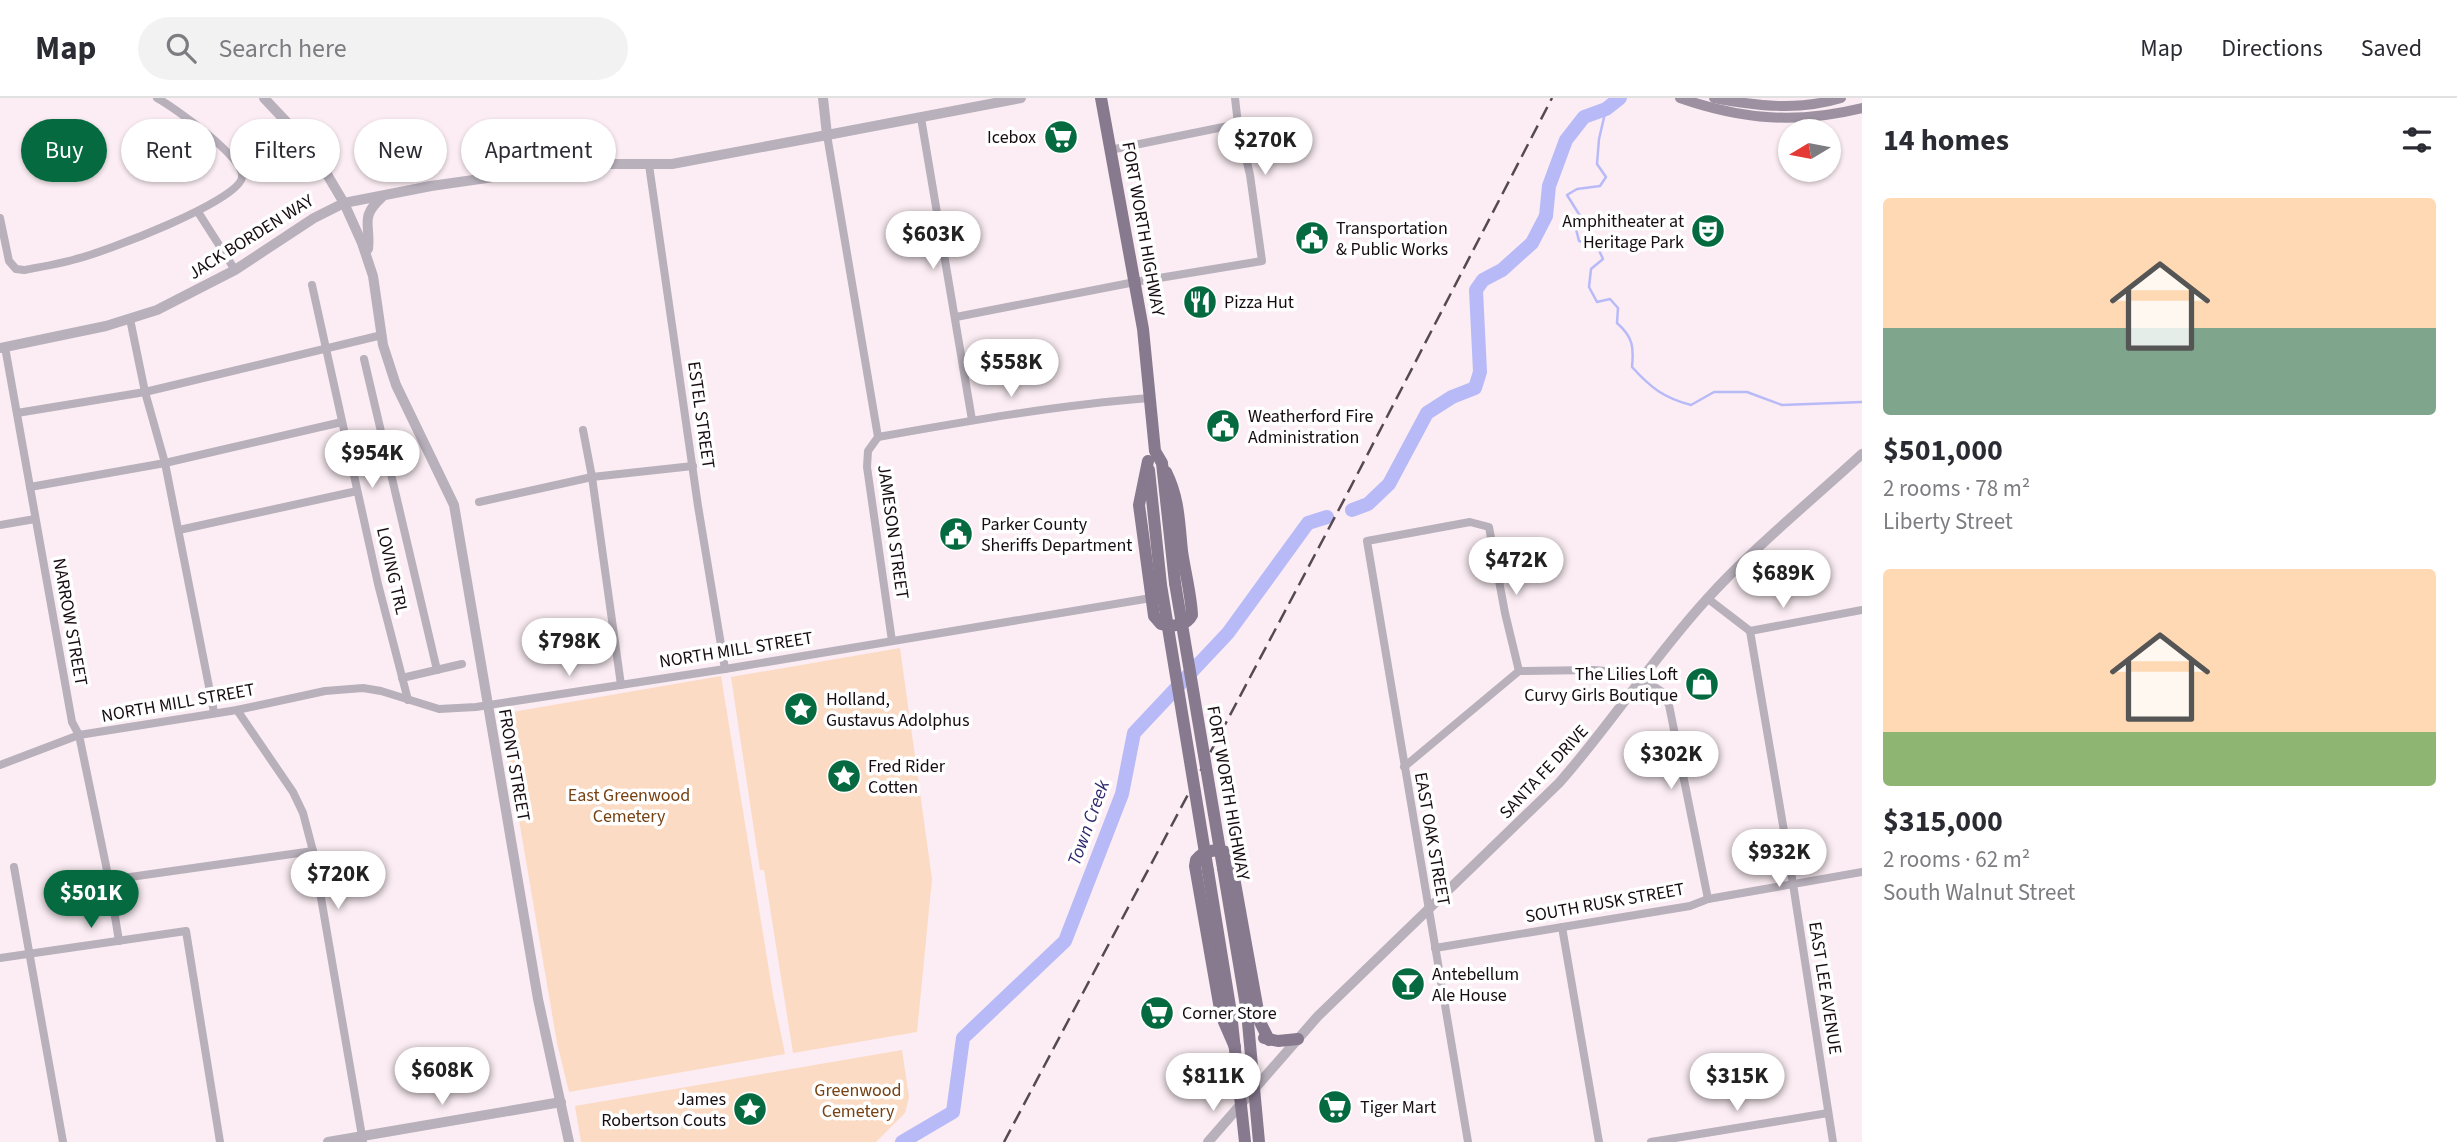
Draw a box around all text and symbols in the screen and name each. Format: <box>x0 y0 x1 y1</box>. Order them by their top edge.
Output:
search box <box>138 17 628 80</box>
text: Map <box>35 25 96 72</box>
icon: search <box>162 29 200 67</box>
text: Search here <box>218 30 347 67</box>
text: Map <box>2140 31 2183 66</box>
text: Directions <box>2221 31 2323 66</box>
text: Saved <box>2361 31 2422 66</box>
supermarket icon: Icebox <box>1042 118 1080 156</box>
pin: $270K <box>1216 118 1314 177</box>
chip: Buy <box>21 119 107 182</box>
chip: Rent <box>121 119 216 182</box>
chip: Filters <box>230 119 340 182</box>
chip: New <box>354 119 447 182</box>
chip: Apartment <box>461 119 616 182</box>
north arrow <box>1778 119 1841 182</box>
map controls <box>1778 119 1841 182</box>
text: 14 homes <box>1883 119 2009 162</box>
icon: filters <box>2398 121 2436 159</box>
text: $270K <box>1234 123 1296 156</box>
place label: Icebox <box>987 125 1036 150</box>
street label: FORT WORTH HIGHWAY <box>1115 140 1171 318</box>
street label: JACK BORDEN WAY <box>184 188 319 286</box>
place label: Amphitheater at Heritage Park <box>1562 209 1684 255</box>
pin: $603K <box>884 212 982 271</box>
theatre icon: Amphitheater at Heritage Park <box>1689 212 1727 250</box>
place label: Transportation & Public Works <box>1336 216 1448 262</box>
text: $603K <box>902 217 964 250</box>
public building icon: Transportation & Public Works <box>1293 219 1331 257</box>
icon: home <box>2097 243 2223 369</box>
restaurant icon: Pizza Hut <box>1181 283 1219 321</box>
place label: Pizza Hut <box>1224 290 1294 315</box>
pin: $558K <box>962 340 1060 399</box>
text: $558K <box>980 345 1042 378</box>
street label: ESTEL STREET <box>681 360 721 471</box>
place label: Weatherford Fire Administration <box>1248 404 1374 450</box>
public building icon: Weatherford Fire Administration <box>1204 407 1242 445</box>
text: $501,000 <box>1883 429 2003 472</box>
pin: $954K <box>323 430 421 490</box>
text: $954K <box>341 436 403 469</box>
street label: JAMESON STREET <box>871 463 915 601</box>
text: 2 rooms · 78 m² <box>1883 472 2030 505</box>
text: Liberty Street <box>1883 505 2013 538</box>
place label: Parker County Sheriffs Department <box>981 512 1132 558</box>
public building icon: Parker County Sheriffs Department <box>937 515 975 553</box>
street label: LOVING TRL <box>370 525 414 617</box>
pin: $472K <box>1467 538 1565 597</box>
text: $472K <box>1485 543 1547 576</box>
pin: $689K <box>1734 550 1832 610</box>
street label: NARROW STREET <box>46 556 94 688</box>
text: $689K <box>1752 556 1814 589</box>
icon: home <box>2097 614 2223 740</box>
pin: $798K <box>520 618 618 678</box>
text: $798K <box>538 624 600 657</box>
street label: NORTH MILL STREET <box>657 625 815 674</box>
place label: The Lilies Loft Curvy Girls Boutique <box>1524 662 1678 708</box>
shop icon: The Lilies Loft Curvy Girls Boutique <box>1683 665 1721 703</box>
street label: NORTH MILL STREET <box>99 677 257 729</box>
place label: Holland, Gustavus Adolphus <box>826 687 969 733</box>
place icon: Holland, Gustavus Adolphus <box>782 690 820 728</box>
street label: FORT WORTH HIGHWAY <box>1200 704 1256 882</box>
street label: FRONT STREET <box>492 707 536 824</box>
street label: SANTA FE DRIVE <box>1494 720 1594 824</box>
pin: $302K <box>1622 732 1720 791</box>
text: $302K <box>1640 737 1702 770</box>
place label: Fred Rider Cotten <box>868 754 946 800</box>
place icon: Fred Rider Cotten <box>825 757 863 795</box>
street label: EAST OAK STREET <box>1408 770 1456 908</box>
water label: Town Creek <box>1061 776 1117 870</box>
park label: East Greenwood Cemetery <box>568 783 690 829</box>
text: $315,000 <box>1883 800 2003 843</box>
pin: $932K <box>1730 830 1828 889</box>
text: $932K <box>1748 835 1810 868</box>
text: 2 rooms · 62 m² <box>1883 843 2030 876</box>
pin: $720K <box>289 852 387 911</box>
text: $720K <box>307 857 369 890</box>
pin: $501K <box>42 870 140 930</box>
text: $501K <box>60 876 122 909</box>
text: South Walnut Street <box>1883 876 2075 909</box>
street label: SOUTH RUSK STREET <box>1523 877 1687 929</box>
street label: EAST LEE AVENUE <box>1802 920 1848 1056</box>
place label: Antebellum Ale House <box>1432 962 1519 1008</box>
bar icon: Antebellum Ale House <box>1389 965 1427 1003</box>
supermarket icon: Corner Store <box>1138 994 1176 1032</box>
place label: Corner Store <box>1182 1001 1277 1026</box>
pin: $608K <box>393 1048 491 1107</box>
text: $608K <box>411 1053 473 1086</box>
pin: $811K <box>1164 1054 1262 1113</box>
pin: $315K <box>1688 1054 1786 1113</box>
text: $811K <box>1182 1059 1244 1092</box>
text: $315K <box>1706 1059 1768 1092</box>
park label: Greenwood Cemetery <box>814 1078 902 1124</box>
place label: James Robertson Couts <box>601 1087 726 1133</box>
supermarket icon: Tiger Mart <box>1316 1088 1354 1126</box>
place icon: James Robertson Couts <box>731 1090 769 1128</box>
place label: Tiger Mart <box>1360 1095 1436 1120</box>

